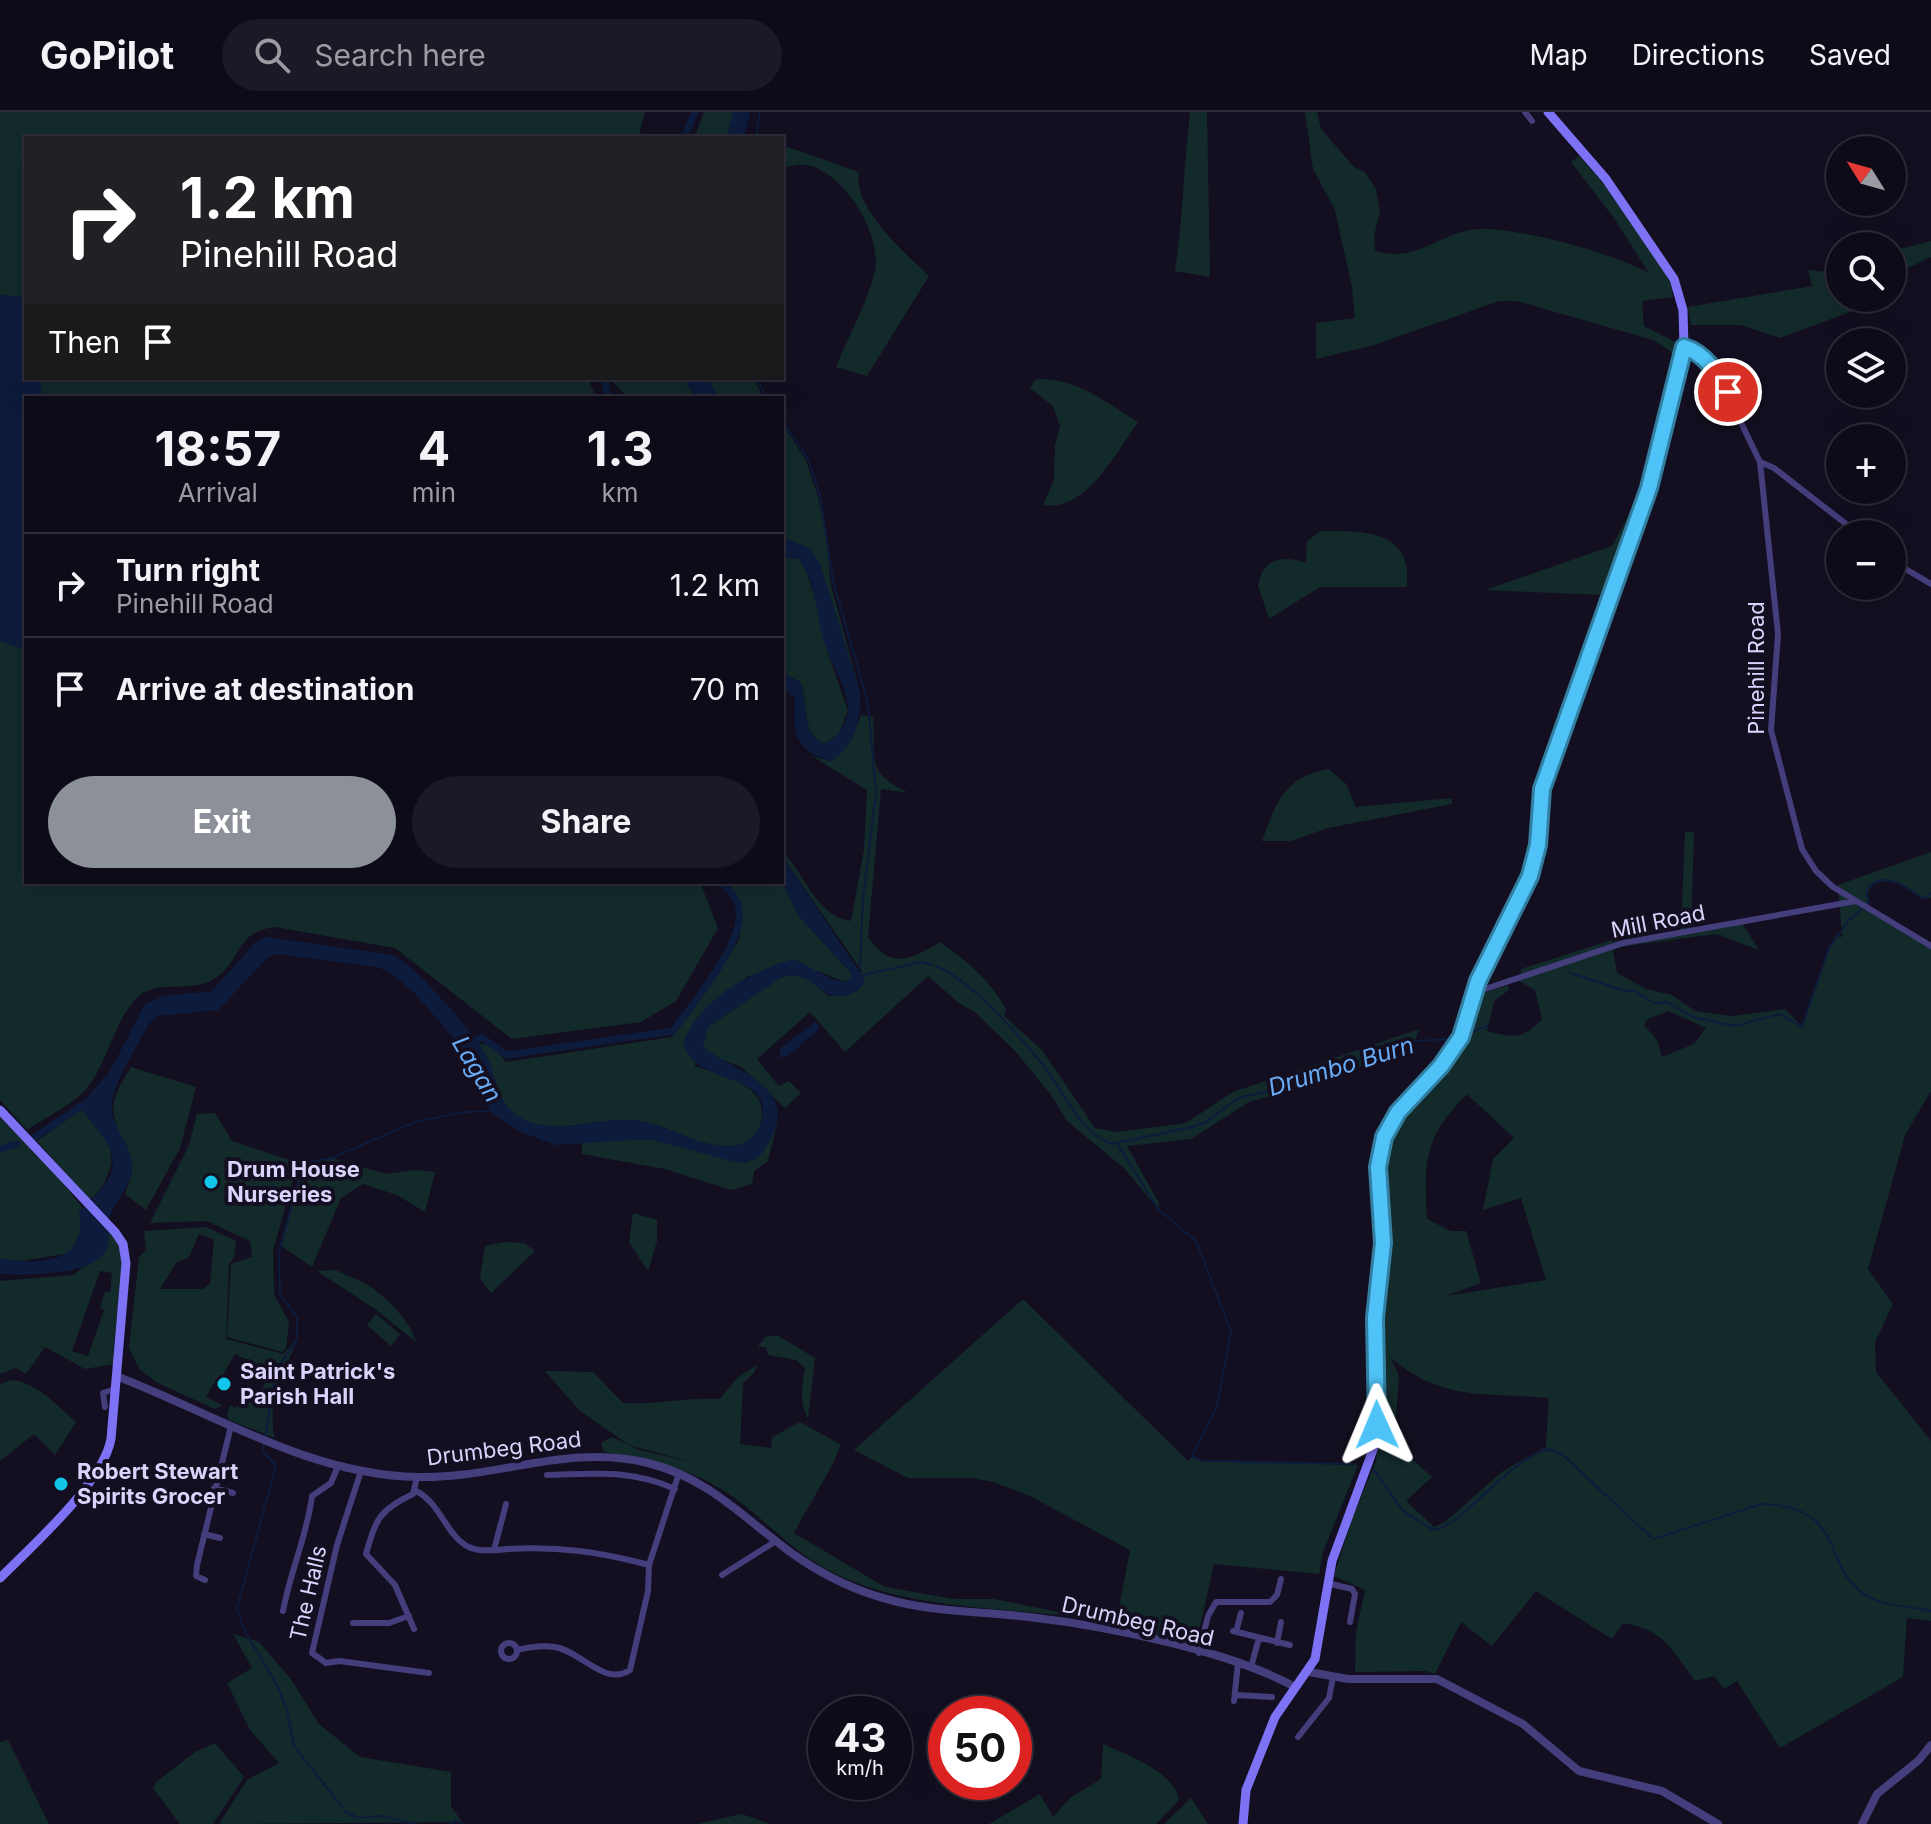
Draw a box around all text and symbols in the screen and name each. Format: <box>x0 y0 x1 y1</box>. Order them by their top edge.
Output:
search box <box>222 19 782 91</box>
text: GoPilot <box>40 32 174 78</box>
icon: search <box>250 33 294 77</box>
text: Search here <box>314 37 486 73</box>
text: Map <box>1529 38 1588 72</box>
text: Directions <box>1632 38 1765 72</box>
text: Saved <box>1809 38 1891 72</box>
north arrow <box>1826 136 1906 216</box>
map controls <box>1826 136 1906 600</box>
text: 1.2 km <box>180 164 355 232</box>
icon: right <box>48 168 152 272</box>
text: Pinehill Road <box>180 232 398 276</box>
button: search <box>1826 232 1906 312</box>
icon: arrive <box>136 320 180 364</box>
text: Then <box>48 324 120 360</box>
button: layers <box>1826 328 1906 408</box>
pin <box>1694 358 1762 426</box>
icon: arrive <box>1706 370 1750 414</box>
text: 18:57 <box>155 419 281 478</box>
text: 4 <box>418 419 450 478</box>
text: 1.3 <box>587 419 653 478</box>
button: + <box>1826 424 1906 504</box>
text: Arrival <box>178 477 258 508</box>
text: min <box>412 477 456 508</box>
text: km <box>602 477 639 508</box>
button: − <box>1826 520 1906 600</box>
text: Turn right <box>116 552 260 588</box>
icon: right <box>48 563 92 607</box>
text: 1.2 km <box>670 567 760 603</box>
text: Pinehill Road <box>116 588 274 619</box>
street label: Pinehill Road <box>1743 601 1769 735</box>
icon: arrive <box>48 667 92 711</box>
text: Arrive at destination <box>116 671 414 707</box>
text: 70 m <box>690 671 760 707</box>
button: Exit <box>48 776 396 868</box>
button: Share <box>412 776 760 868</box>
street label: Mill Road <box>1609 899 1707 943</box>
water label: Drumbo Burn <box>1265 1030 1417 1102</box>
water label: Lagan <box>446 1031 508 1107</box>
place label: Drum House Nurseries <box>227 1156 360 1207</box>
marker: Drum House Nurseries <box>202 1173 220 1191</box>
place label: Saint Patrick's Parish Hall <box>240 1358 395 1409</box>
marker: Saint Patrick's Parish Hall <box>215 1375 233 1393</box>
position arrow <box>1335 1383 1419 1467</box>
street label: Drumbeg Road <box>425 1426 583 1470</box>
place label: Robert Stewart Spirits Grocer <box>77 1458 238 1509</box>
marker: Robert Stewart Spirits Grocer <box>52 1475 70 1493</box>
street label: The Halls <box>284 1543 332 1643</box>
street label: Drumbeg Road <box>1059 1591 1217 1651</box>
speed limit sign: 50 <box>928 1696 1032 1800</box>
text: 43 <box>834 1713 886 1762</box>
text: km/h <box>836 1756 884 1780</box>

